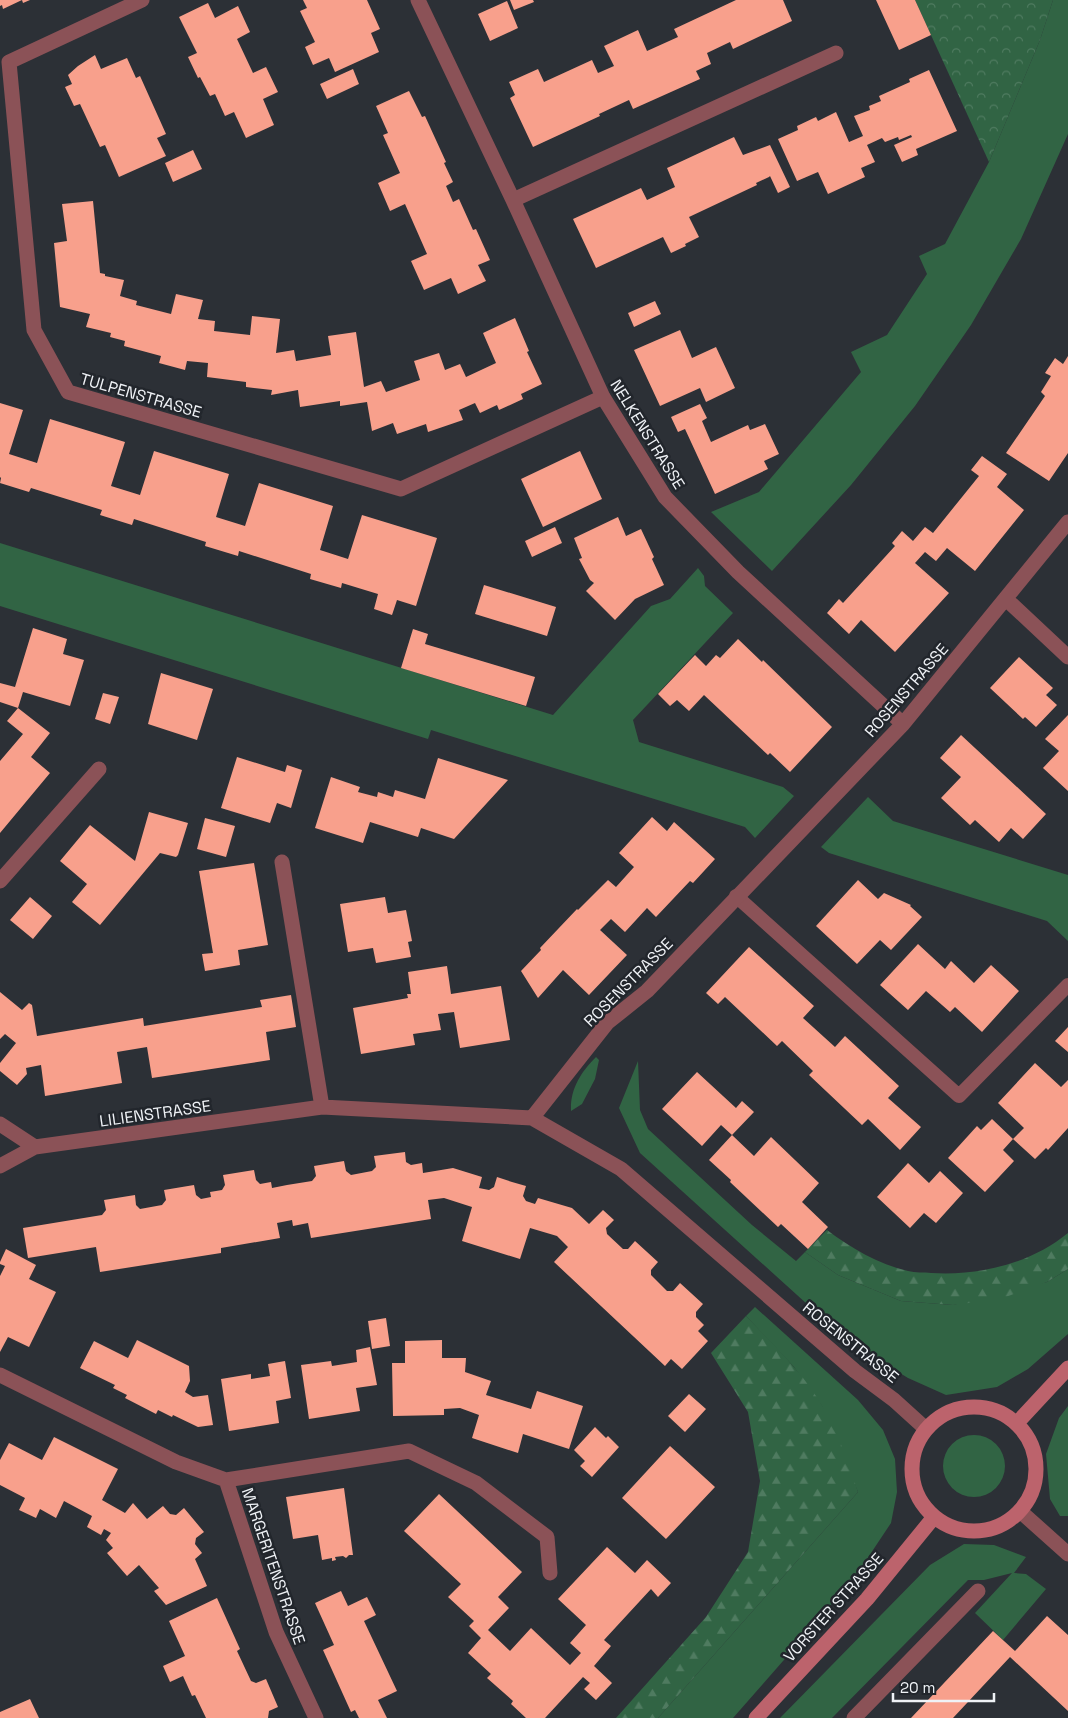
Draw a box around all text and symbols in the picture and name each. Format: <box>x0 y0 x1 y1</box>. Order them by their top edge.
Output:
street label: TULPENSTRASSE <box>78 368 204 423</box>
street label: NELKENSTRASSE <box>605 376 690 493</box>
street label: ROSENSTRASSE <box>860 639 953 742</box>
street label: ROSENSTRASSE <box>579 933 677 1031</box>
street label: LILIENSTRASSE <box>98 1095 212 1132</box>
street label: ROSENSTRASSE <box>798 1297 903 1388</box>
street label: MARGERITENSTRASSE <box>237 1485 310 1647</box>
street label: VORSTER STRASSE <box>779 1548 888 1666</box>
scale bar <box>893 1670 994 1702</box>
text: 20 m <box>900 1678 935 1697</box>

